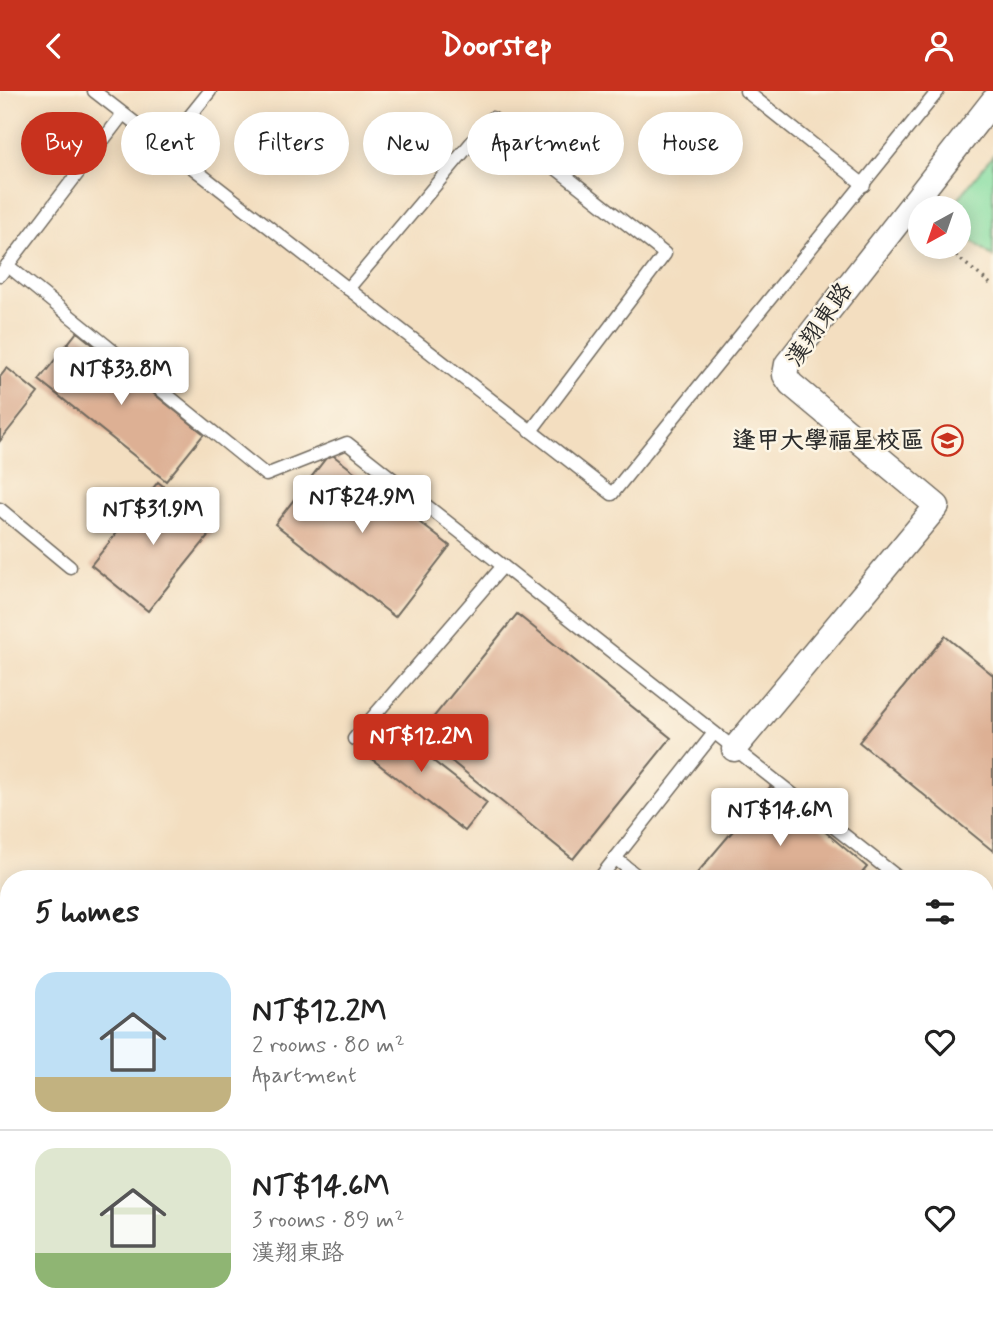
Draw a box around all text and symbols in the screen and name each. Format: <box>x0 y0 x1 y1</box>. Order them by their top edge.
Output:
text: Doorstep <box>441 25 552 67</box>
icon: back <box>35 27 73 65</box>
icon: person <box>920 27 958 65</box>
chip: Buy <box>21 112 107 175</box>
chip: Rent <box>121 112 220 175</box>
chip: Filters <box>234 112 349 175</box>
chip: New <box>363 112 453 175</box>
chip: Apartment <box>467 112 624 175</box>
chip: House <box>638 112 743 175</box>
north arrow <box>908 196 971 259</box>
map controls <box>908 196 971 259</box>
street label: 漢翔東路 <box>780 277 860 373</box>
pin: NT$33.8M <box>49 347 193 407</box>
text: NT$33.8M <box>70 355 172 385</box>
school or university icon: 逢甲大學福星校區 <box>930 424 964 458</box>
place label: 逢甲大學福星校區 <box>732 426 924 457</box>
pin: NT$24.9M <box>290 475 434 535</box>
text: NT$24.9M <box>309 483 415 513</box>
pin: NT$31.9M <box>81 487 225 547</box>
text: NT$31.9M <box>102 495 204 525</box>
pin: NT$12.2M <box>349 715 493 774</box>
text: NT$12.2M <box>369 722 473 752</box>
pin: NT$14.6M <box>708 789 852 848</box>
text: NT$14.6M <box>727 796 833 826</box>
text: 5 homes <box>35 893 140 932</box>
icon: filters <box>921 893 959 931</box>
text: NT$12.2M <box>252 992 387 1031</box>
icon: home <box>91 1000 175 1084</box>
icon: heart <box>921 1023 959 1061</box>
text: 2 rooms · 80 m² <box>252 1031 405 1061</box>
text: Apartment <box>252 1061 357 1091</box>
text: NT$14.6M <box>252 1167 390 1206</box>
icon: home <box>91 1176 175 1260</box>
icon: heart <box>921 1199 959 1237</box>
text: 3 rooms · 89 m² <box>252 1206 404 1236</box>
text: 漢翔東路 <box>252 1239 344 1269</box>

